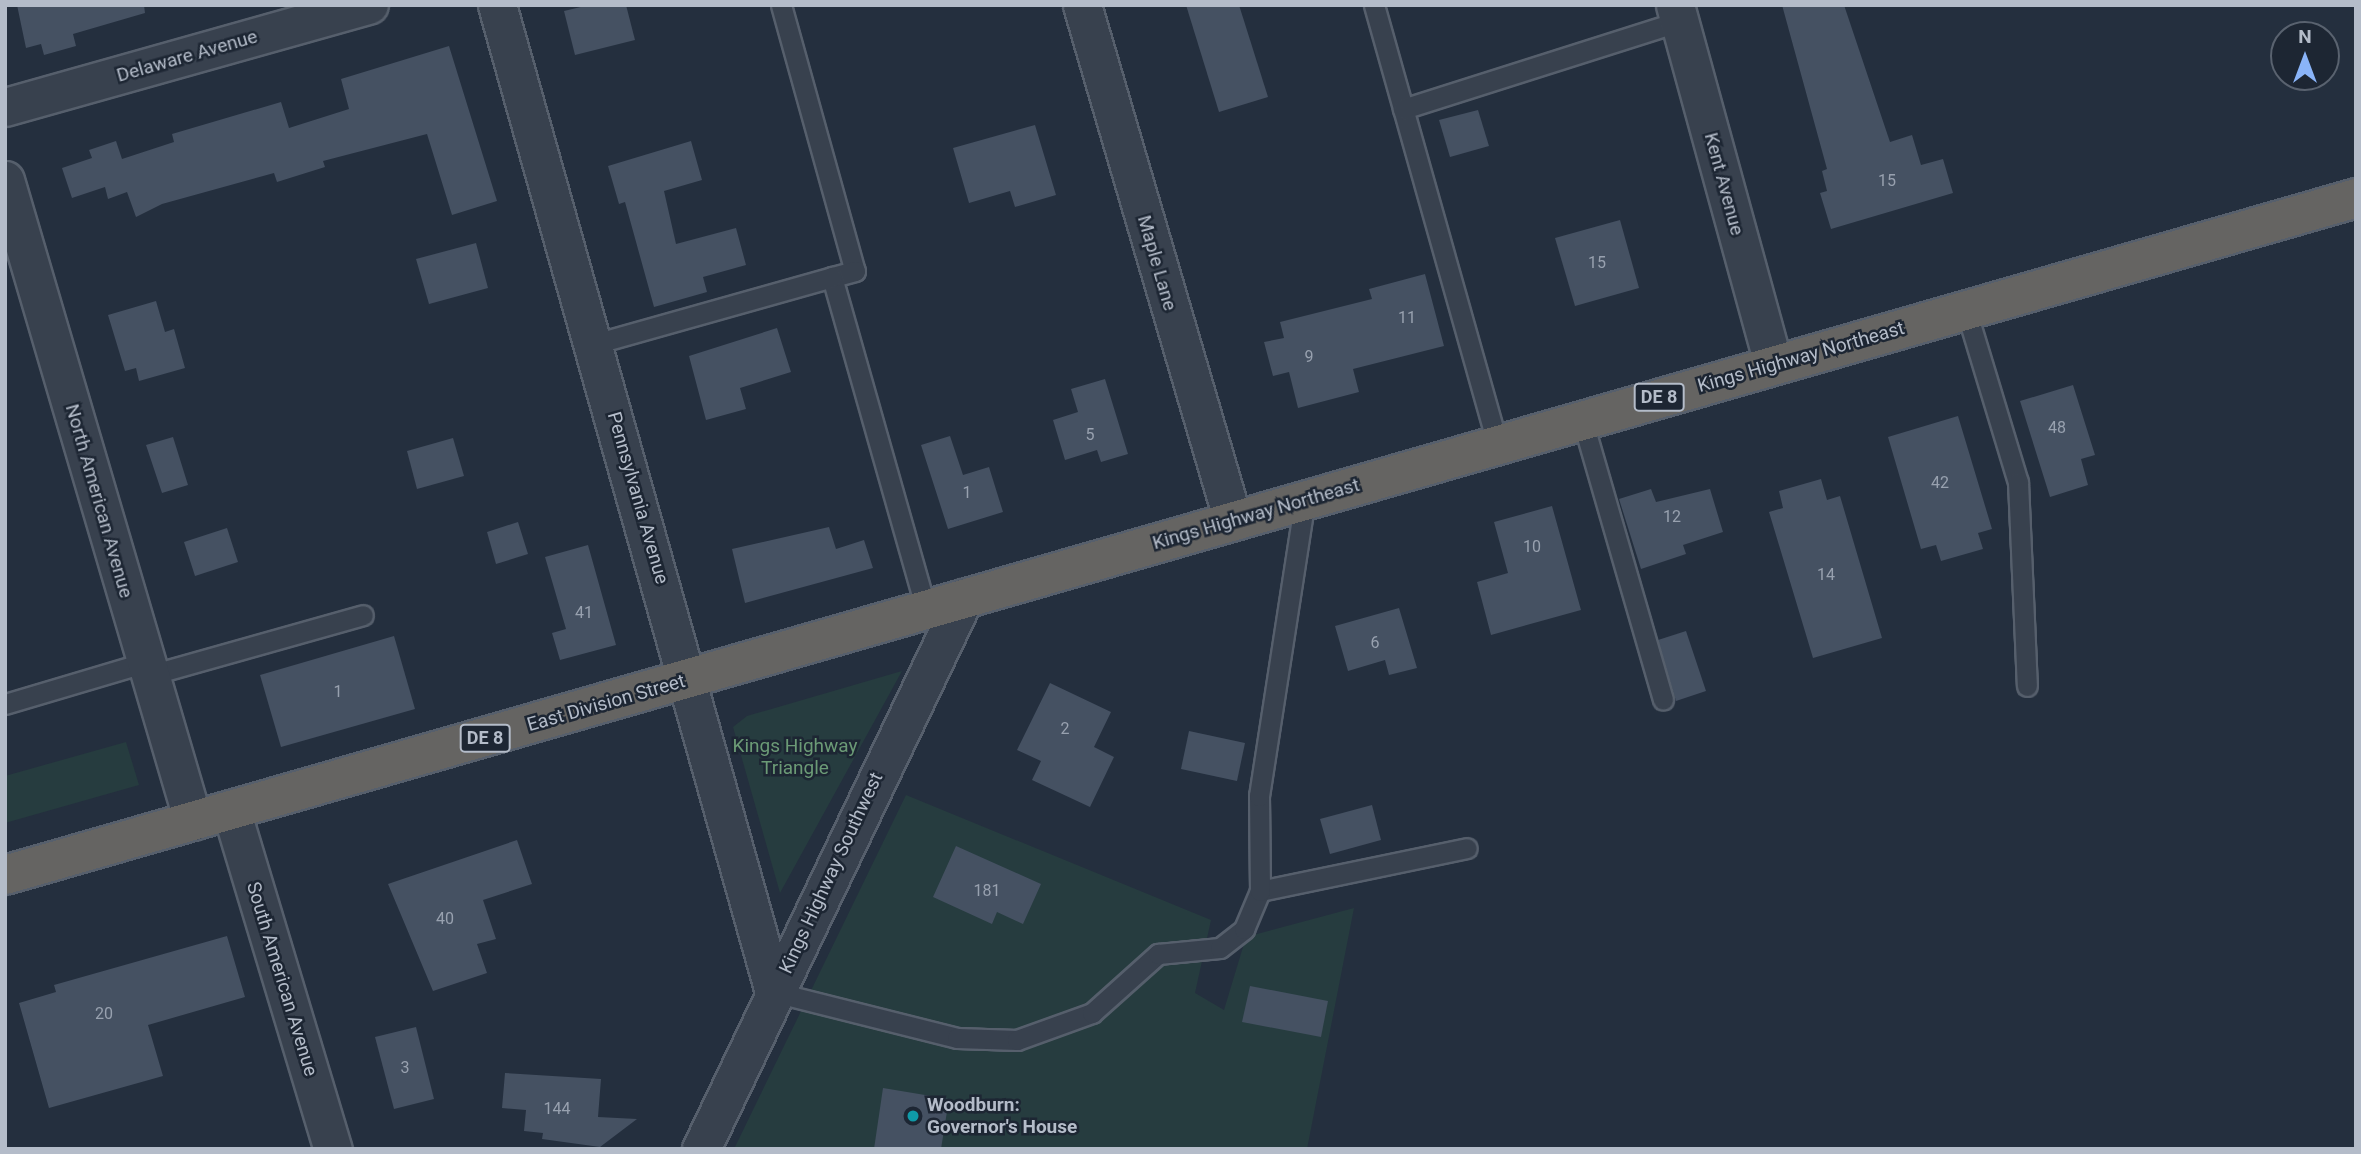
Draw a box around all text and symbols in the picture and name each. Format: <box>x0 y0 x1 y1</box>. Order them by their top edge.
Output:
north arrow <box>2270 21 2340 91</box>
street label: Delaware Avenue <box>114 25 260 87</box>
text: N <box>2298 25 2312 48</box>
street label: Kent Avenue <box>1699 130 1749 238</box>
house number: 15 <box>1878 171 1896 191</box>
street label: Maple Lane <box>1133 213 1181 313</box>
house number: 15 <box>1588 253 1606 273</box>
house number: 11 <box>1398 308 1416 328</box>
street label: Kings Highway Northeast <box>1695 317 1907 397</box>
house number: 9 <box>1305 347 1313 367</box>
road number: DE 8 <box>1633 382 1685 412</box>
street label: North American Avenue <box>60 401 138 601</box>
street label: Pennsylvania Avenue <box>603 409 673 587</box>
house number: 48 <box>2048 418 2066 438</box>
house number: 5 <box>1086 425 1094 445</box>
house number: 42 <box>1931 473 1949 493</box>
street label: Kings Highway Northeast <box>1150 474 1362 554</box>
house number: 1 <box>963 483 971 503</box>
house number: 12 <box>1663 507 1681 527</box>
house number: 10 <box>1523 537 1541 557</box>
house number: 14 <box>1817 565 1835 585</box>
house number: 41 <box>575 603 593 623</box>
house number: 6 <box>1371 633 1379 653</box>
street label: East Division Street <box>524 670 688 736</box>
house number: 1 <box>334 682 342 702</box>
house number: 2 <box>1061 719 1069 739</box>
road number: DE 8 <box>459 724 511 752</box>
park label: Kings Highway Triangle <box>733 735 857 779</box>
street label: Kings Highway Southwest <box>774 769 888 977</box>
street label: South American Avenue <box>242 879 322 1079</box>
house number: 181 <box>974 881 1000 901</box>
house number: 40 <box>436 909 454 929</box>
house number: 20 <box>95 1004 113 1024</box>
house number: 3 <box>401 1058 409 1078</box>
place label: Woodburn: Governor's House <box>927 1094 1077 1138</box>
house number: 144 <box>544 1099 570 1119</box>
marker: Woodburn: Governor's House <box>905 1108 921 1124</box>

